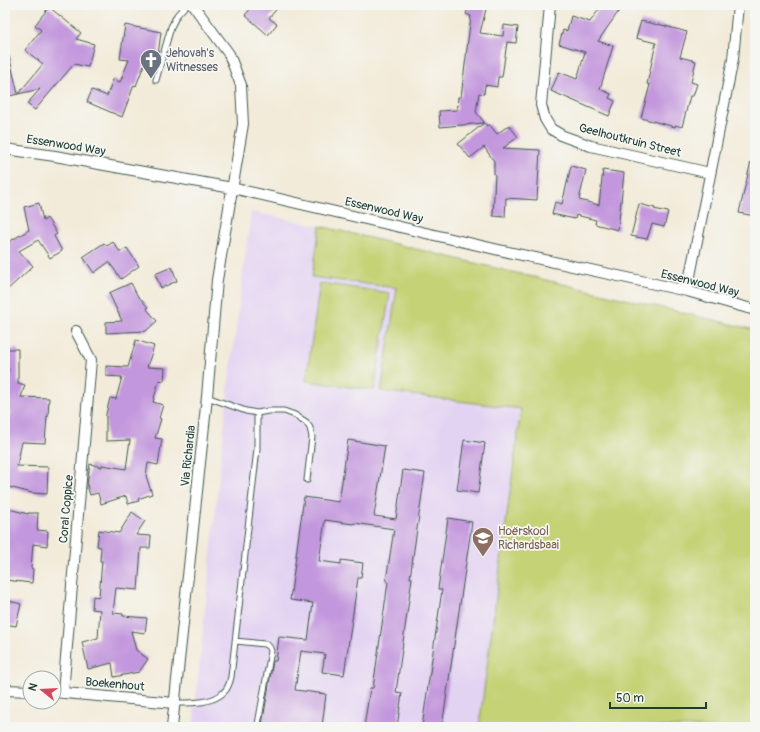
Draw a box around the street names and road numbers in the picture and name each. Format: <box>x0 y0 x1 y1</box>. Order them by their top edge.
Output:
street label: Geelhoutkruin Street <box>577 121 683 160</box>
street label: Essenwood Way <box>25 132 107 159</box>
street label: Essenwood Way <box>343 194 424 227</box>
street label: Essenwood Way <box>659 267 740 300</box>
street label: Via Richardia <box>178 424 199 487</box>
street label: Coral Coppice <box>56 474 77 544</box>
street label: Boekenhout <box>85 674 145 695</box>

